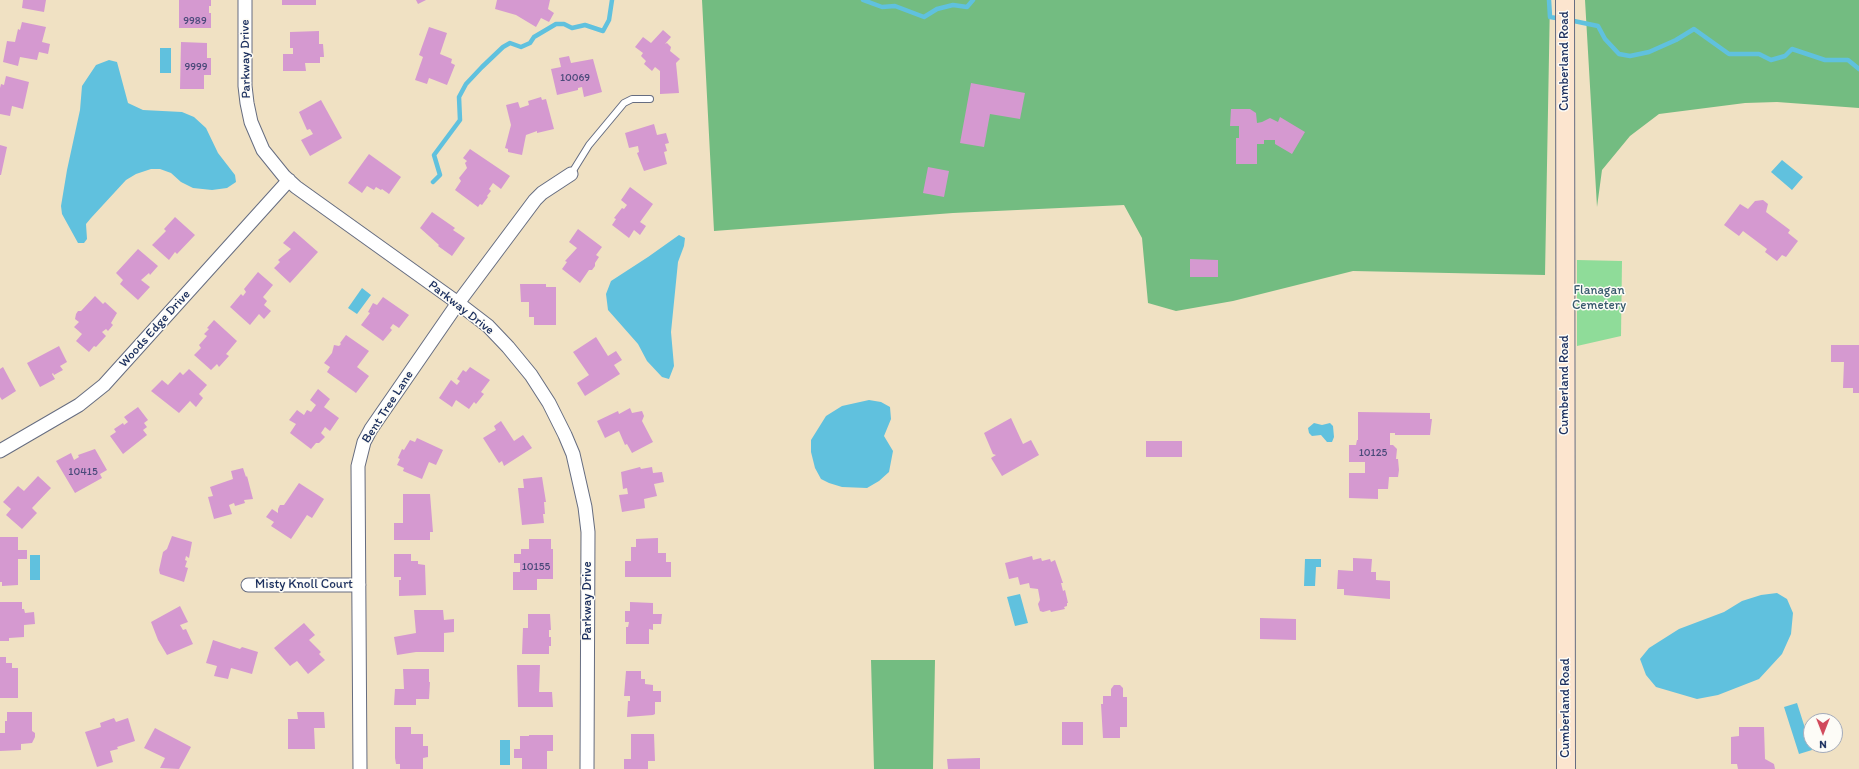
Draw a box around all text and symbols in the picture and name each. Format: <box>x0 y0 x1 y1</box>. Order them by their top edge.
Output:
street label: Cumberland Road <box>1557 11 1573 111</box>
house number: 9989 <box>183 14 207 28</box>
street label: Parkway Drive <box>238 19 254 99</box>
house number: 9999 <box>184 60 208 74</box>
house number: 10069 <box>560 71 590 85</box>
street label: Parkway Drive <box>425 277 497 339</box>
park label: Flanagan Cemetery <box>1572 283 1626 314</box>
street label: Woods Edge Drive <box>116 287 194 371</box>
street label: Cumberland Road <box>1557 335 1573 435</box>
street label: Bent Tree Lane <box>359 368 417 446</box>
house number: 10125 <box>1359 446 1387 460</box>
house number: 10415 <box>68 465 98 479</box>
house number: 10155 <box>522 560 550 574</box>
street label: Parkway Drive <box>580 561 596 641</box>
street label: Misty Knoll Court <box>255 577 353 593</box>
street label: Cumberland Road <box>1558 658 1574 758</box>
north arrow <box>1803 713 1843 753</box>
text: N <box>1819 738 1827 751</box>

